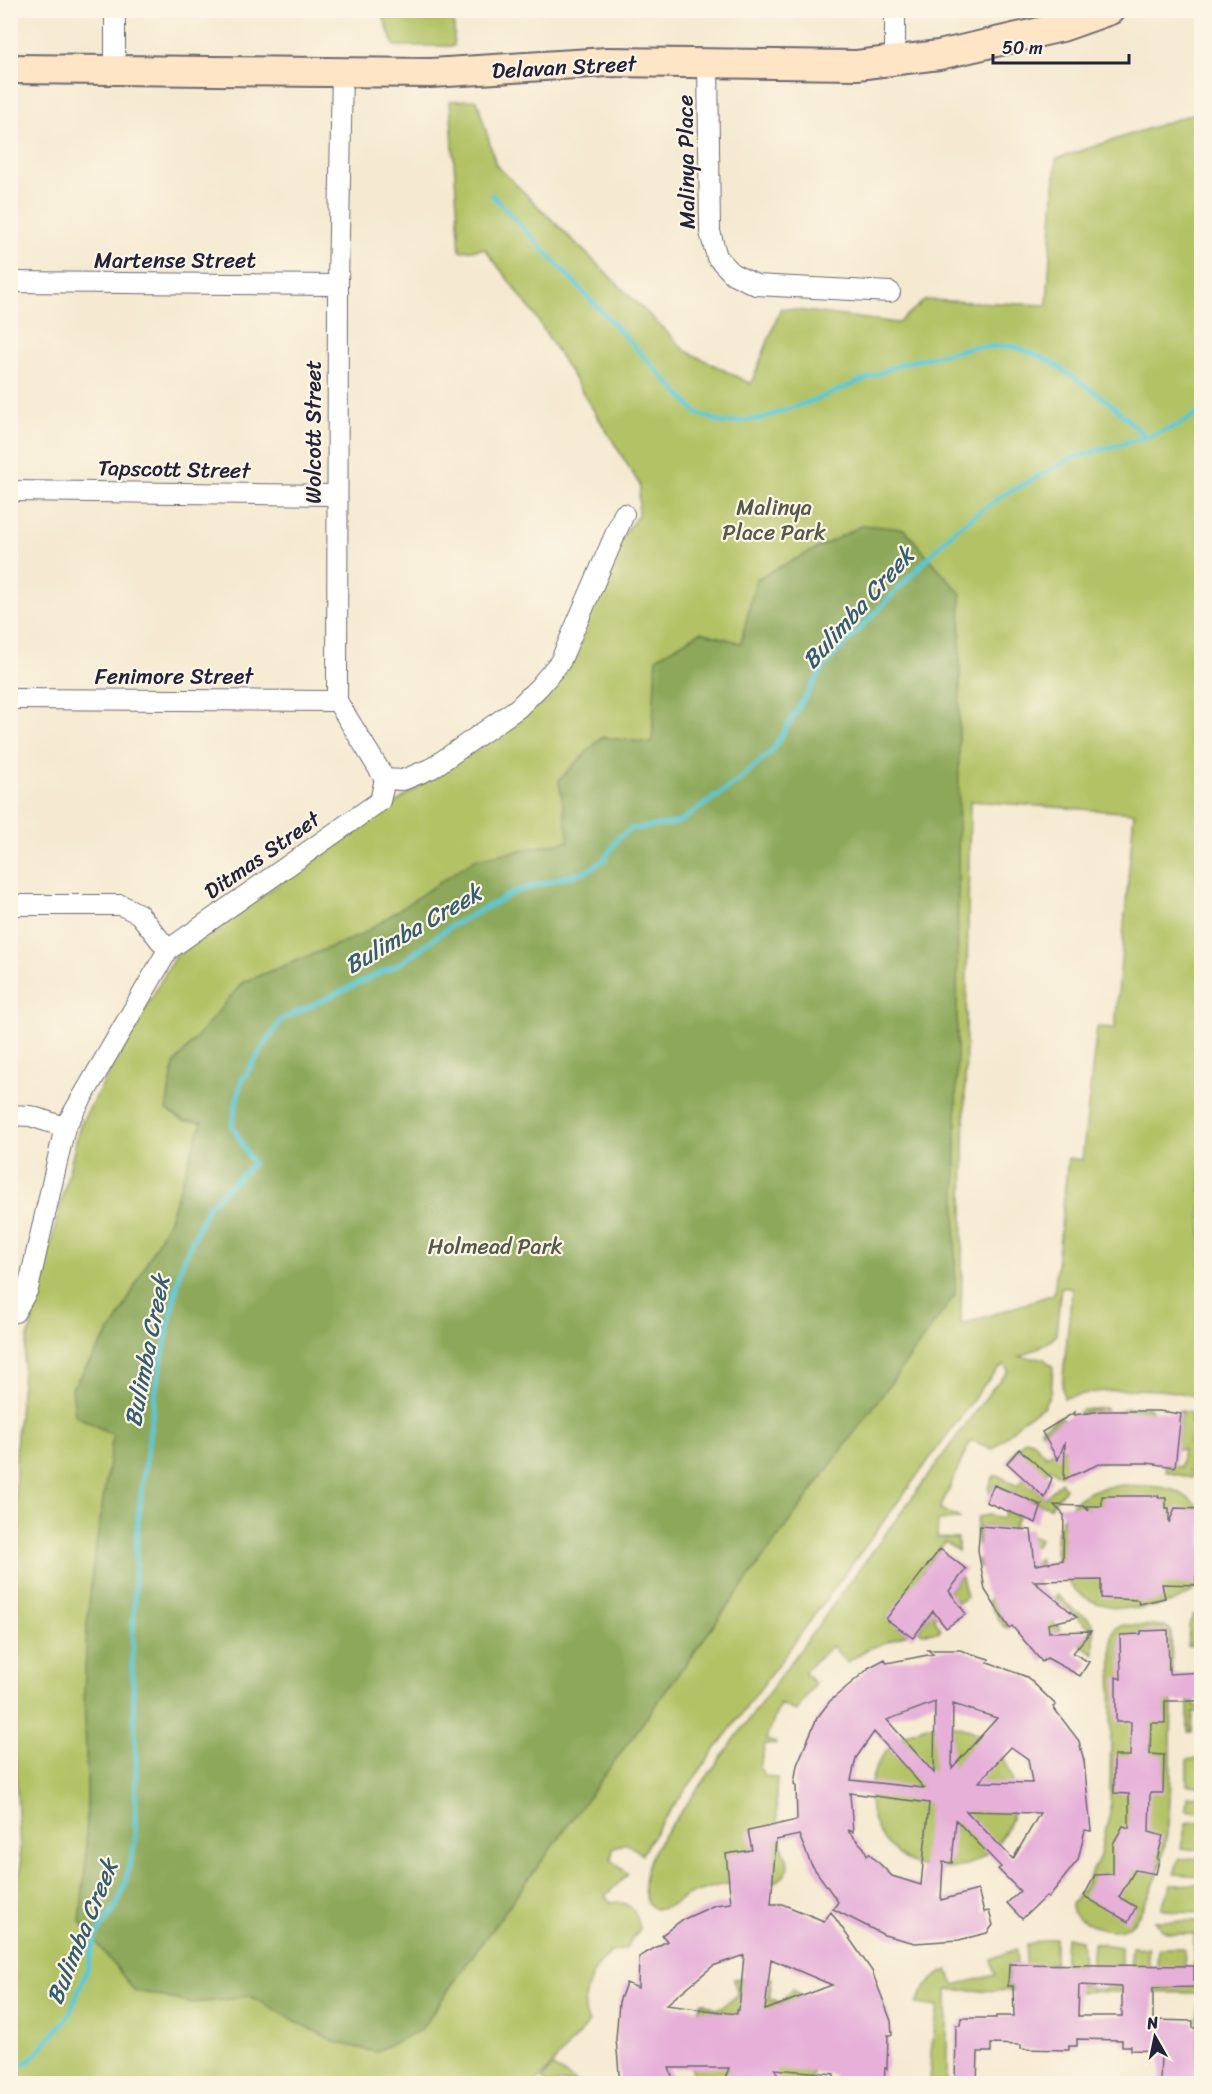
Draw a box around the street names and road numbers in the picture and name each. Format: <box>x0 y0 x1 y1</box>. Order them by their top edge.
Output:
street label: Delavan Street <box>491 44 638 90</box>
street label: Malinya Place <box>665 95 707 229</box>
street label: Martense Street <box>94 241 256 280</box>
street label: Wolcott Street <box>294 360 333 504</box>
street label: Tapscott Street <box>98 448 252 490</box>
street label: Fenimore Street <box>95 657 254 696</box>
street label: Ditmas Street <box>196 800 329 910</box>

